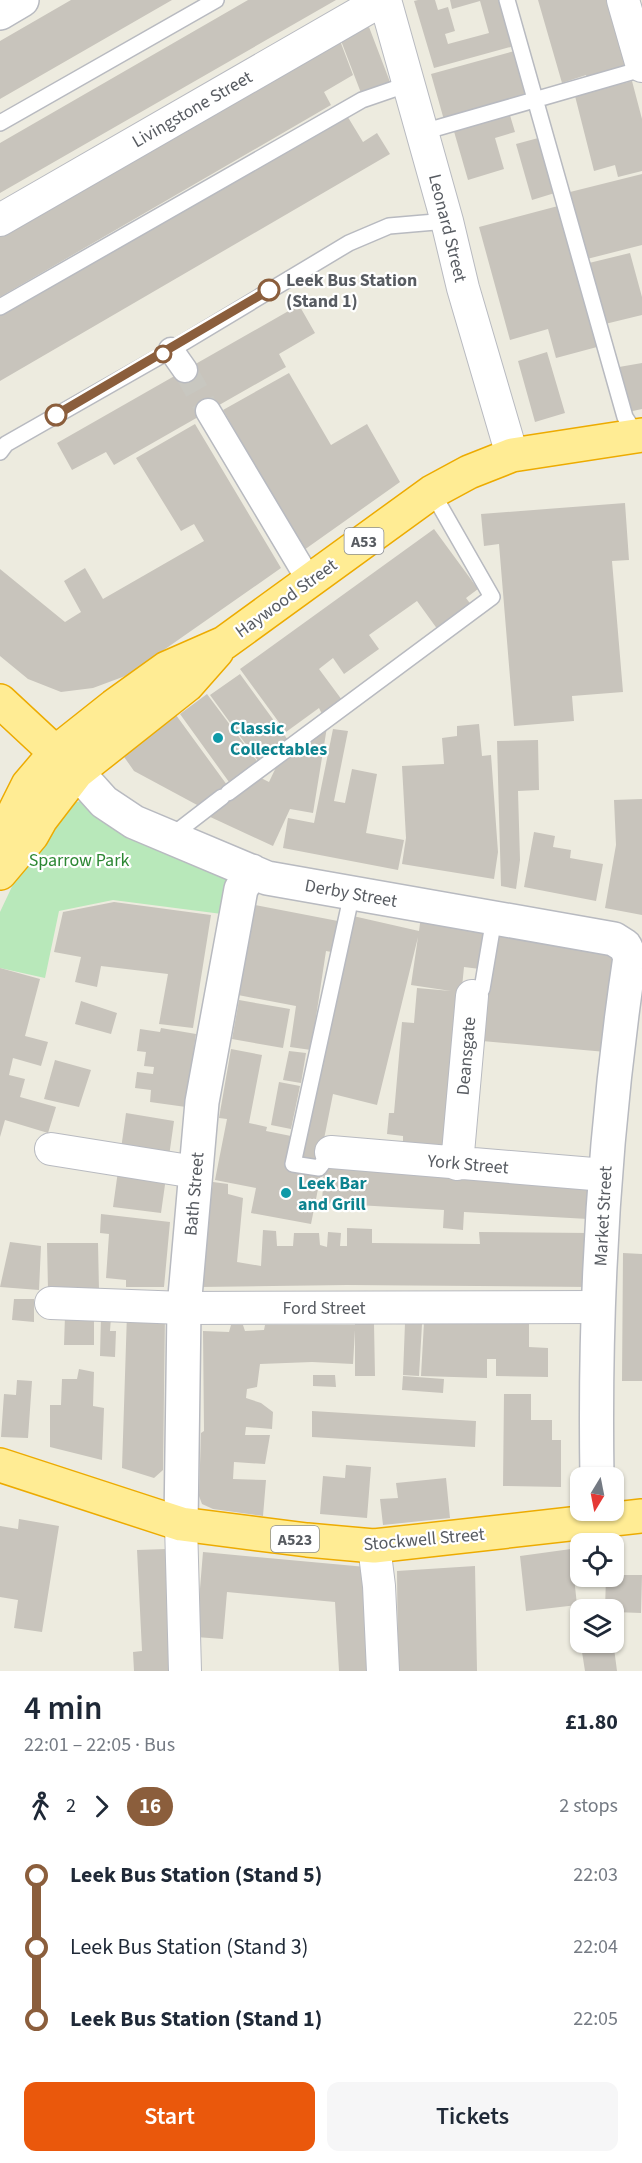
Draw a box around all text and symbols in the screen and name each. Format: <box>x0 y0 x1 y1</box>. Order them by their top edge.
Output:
street label: Livingstone Street <box>127 65 257 154</box>
street label: Leonard Street <box>422 171 473 285</box>
place label: Leek Bus Station (Stand 1) <box>286 268 417 314</box>
marker: Leek Bus Station (Stand 1) <box>258 279 280 301</box>
unlabelled marker <box>154 345 172 363</box>
unlabelled marker <box>45 404 67 426</box>
road number: A53 <box>344 528 384 554</box>
street label: Haywood Street <box>230 553 342 644</box>
place label: Classic Collectables <box>230 716 327 762</box>
marker: Classic Collectables <box>211 731 225 745</box>
park label: Sparrow Park <box>29 848 129 873</box>
street label: Derby Street <box>303 873 399 914</box>
street label: Deansgate <box>451 1016 482 1096</box>
street label: York Street <box>425 1148 510 1180</box>
street label: Bath Street <box>178 1151 211 1237</box>
street label: Market Street <box>588 1165 619 1267</box>
place label: Leek Bar and Grill <box>298 1171 368 1217</box>
marker: Leek Bar and Grill <box>279 1186 293 1200</box>
street label: Ford Street <box>282 1296 366 1321</box>
north arrow <box>570 1467 624 1521</box>
map controls <box>570 1467 624 1653</box>
street label: Stockwell Street <box>362 1522 486 1557</box>
road number: A523 <box>271 1526 319 1552</box>
button: locate <box>570 1533 624 1587</box>
button: layers <box>570 1599 624 1653</box>
text: 4 min <box>24 1685 102 1732</box>
text: £1.80 <box>565 1706 618 1738</box>
text: 22:01 – 22:05 · Bus <box>24 1731 175 1759</box>
icon: walk <box>24 1790 57 1823</box>
icon: forward <box>85 1790 118 1823</box>
text: 16 <box>139 1791 161 1821</box>
text: 2 <box>66 1792 76 1820</box>
text: 2 stops <box>559 1792 618 1820</box>
text: Leek Bus Station (Stand 5) <box>70 1859 322 1891</box>
text: 22:03 <box>573 1861 618 1889</box>
text: Leek Bus Station (Stand 3) <box>70 1931 308 1963</box>
text: 22:04 <box>573 1933 618 1961</box>
text: Leek Bus Station (Stand 1) <box>70 2003 322 2035</box>
text: 22:05 <box>573 2005 618 2033</box>
button: Start <box>24 2082 315 2151</box>
button: Tickets <box>327 2082 618 2151</box>

